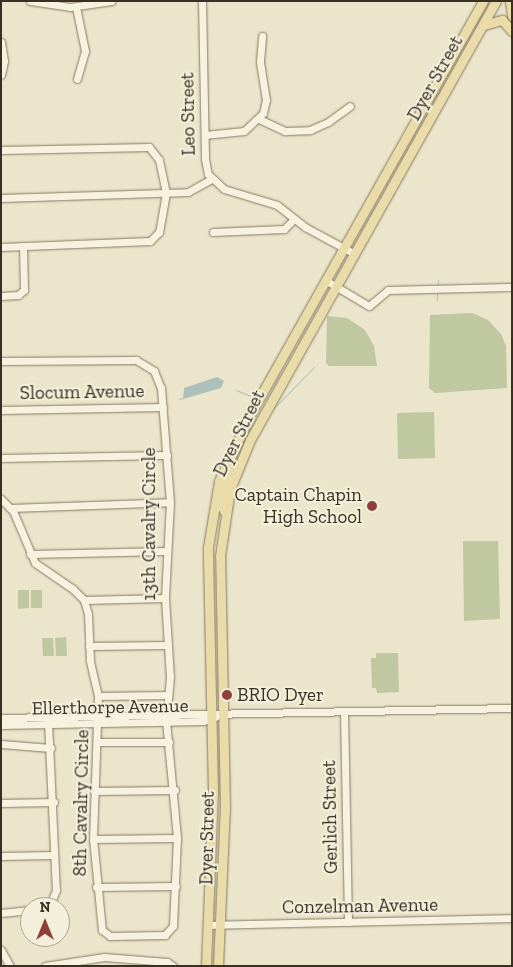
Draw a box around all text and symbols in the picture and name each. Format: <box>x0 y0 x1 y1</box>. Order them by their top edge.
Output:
street label: Dyer Street <box>402 31 468 125</box>
street label: Leo Street <box>176 72 200 156</box>
street label: Slocum Avenue <box>19 380 145 404</box>
street label: Dyer Street <box>208 386 270 480</box>
street label: 13th Cavalry Circle <box>138 447 160 601</box>
place label: Captain Chapin High School <box>235 484 362 528</box>
marker: Captain Chapin High School <box>366 500 378 512</box>
place label: BRIO Dyer <box>237 684 324 706</box>
marker: BRIO Dyer <box>221 689 233 701</box>
street label: Ellerthorpe Avenue <box>31 694 189 720</box>
street label: 8th Cavalry Circle <box>68 729 94 877</box>
street label: Gerlich Street <box>318 760 342 874</box>
street label: Dyer Street <box>195 791 219 885</box>
street label: Conzelman Avenue <box>281 893 439 919</box>
north arrow <box>20 897 70 947</box>
text: N <box>40 899 50 916</box>

